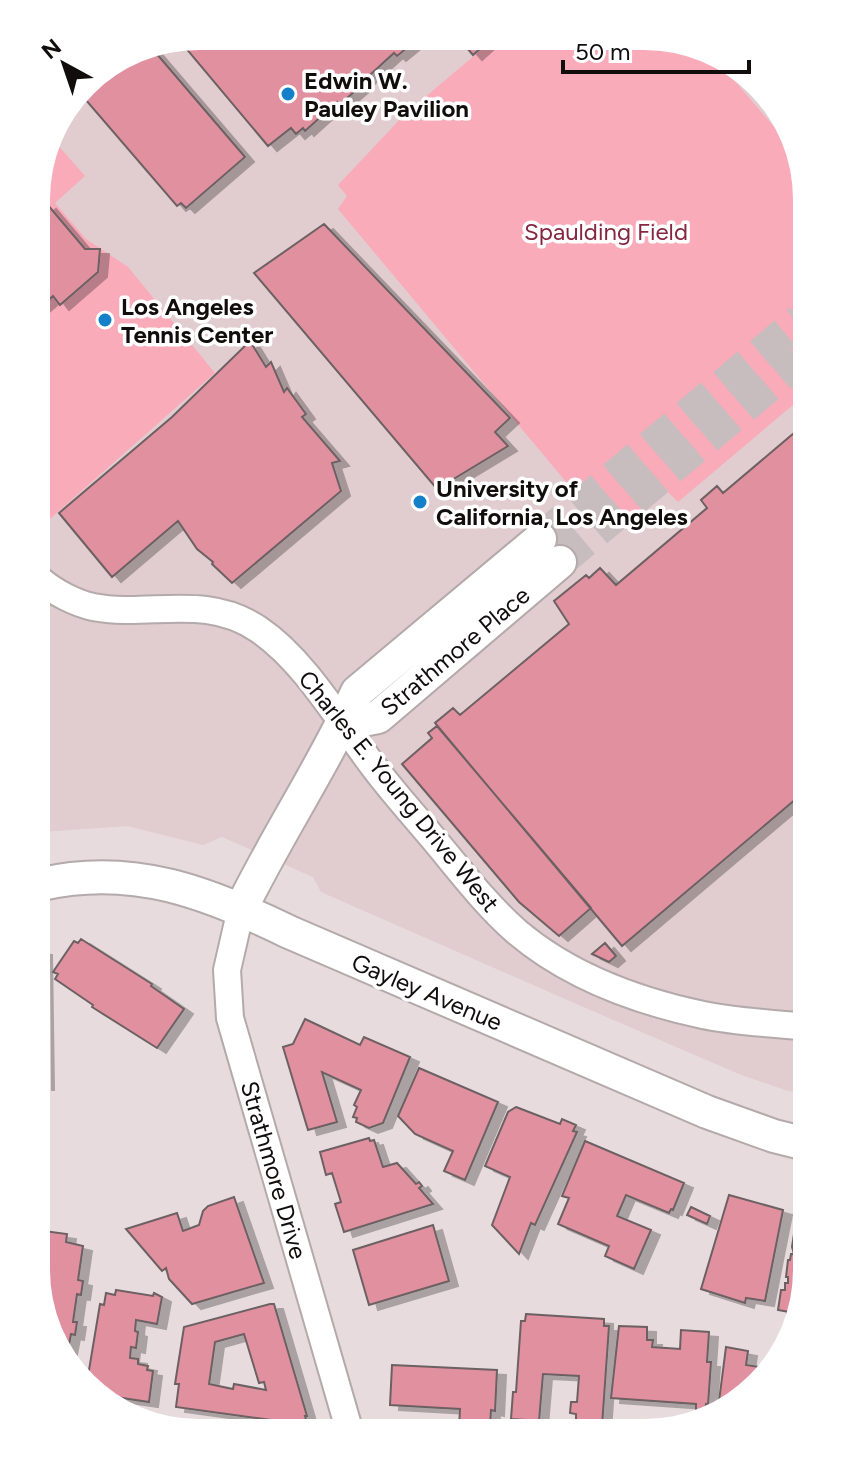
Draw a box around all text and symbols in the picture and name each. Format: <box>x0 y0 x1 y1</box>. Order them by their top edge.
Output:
north arrow <box>24 24 104 104</box>
scale bar <box>563 24 749 74</box>
text: N <box>36 33 67 65</box>
text: 50 m <box>575 37 631 66</box>
place label: Edwin W. Pauley Pavilion <box>304 66 469 123</box>
marker: Edwin W. Pauley Pavilion <box>279 85 297 103</box>
park label: Spaulding Field <box>524 217 688 246</box>
place label: Los Angeles Tennis Center <box>121 292 273 349</box>
marker: Los Angeles Tennis Center <box>96 311 114 329</box>
place label: University of California, Los Angeles <box>436 474 688 531</box>
marker: University of California, Los Angeles <box>411 493 429 511</box>
street label: Strathmore Place <box>375 580 535 722</box>
street label: Charles E. Young Drive West <box>293 664 505 918</box>
street label: Gayley Avenue <box>347 947 507 1037</box>
street label: Strathmore Drive <box>235 1078 313 1262</box>

